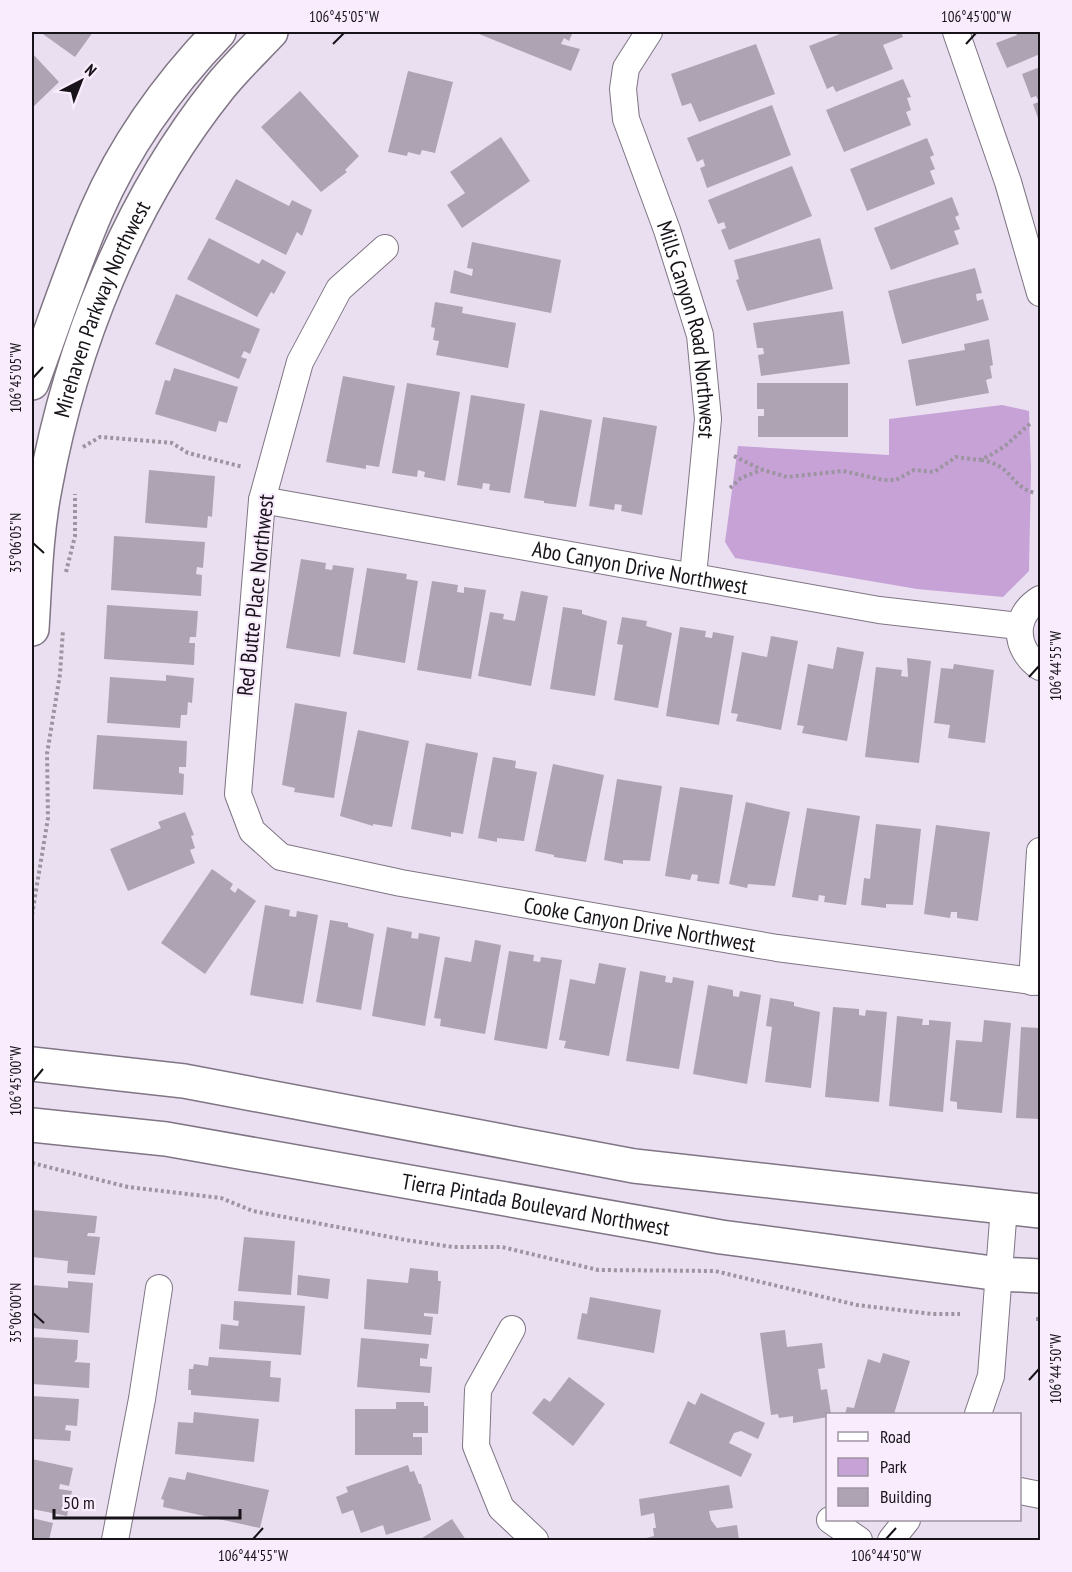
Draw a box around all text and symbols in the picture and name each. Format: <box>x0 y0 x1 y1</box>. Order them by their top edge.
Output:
text: 106°45'05"W <box>309 7 379 26</box>
text: 106°45'00"W <box>941 7 1011 26</box>
north arrow <box>51 51 111 111</box>
text: N <box>81 60 101 80</box>
street label: Mirehaven Parkway Northwest <box>47 196 156 420</box>
street label: Mills Canyon Road Northwest <box>651 217 722 440</box>
text: 106°45'05"W <box>6 343 25 413</box>
street label: Red Butte Place Northwest <box>230 493 280 697</box>
text: 35°06'05"N <box>6 513 25 573</box>
street label: Abo Canyon Drive Northwest <box>530 534 750 600</box>
text: 106°44'55"W <box>1046 631 1065 701</box>
street label: Cooke Canyon Drive Northwest <box>522 890 758 958</box>
text: 106°45'00"W <box>6 1046 25 1116</box>
street label: Tierra Pintada Boulevard Northwest <box>399 1167 672 1242</box>
text: 35°06'00"N <box>6 1283 25 1343</box>
text: 106°44'50"W <box>1046 1334 1065 1404</box>
legend <box>826 1413 1021 1521</box>
text: Road <box>880 1425 911 1448</box>
text: Park <box>880 1455 907 1478</box>
scale bar <box>54 1482 240 1520</box>
text: Building <box>880 1485 932 1508</box>
text: 50 m <box>63 1491 95 1514</box>
text: 106°44'55"W <box>218 1546 288 1565</box>
text: 106°44'50"W <box>851 1546 921 1565</box>

